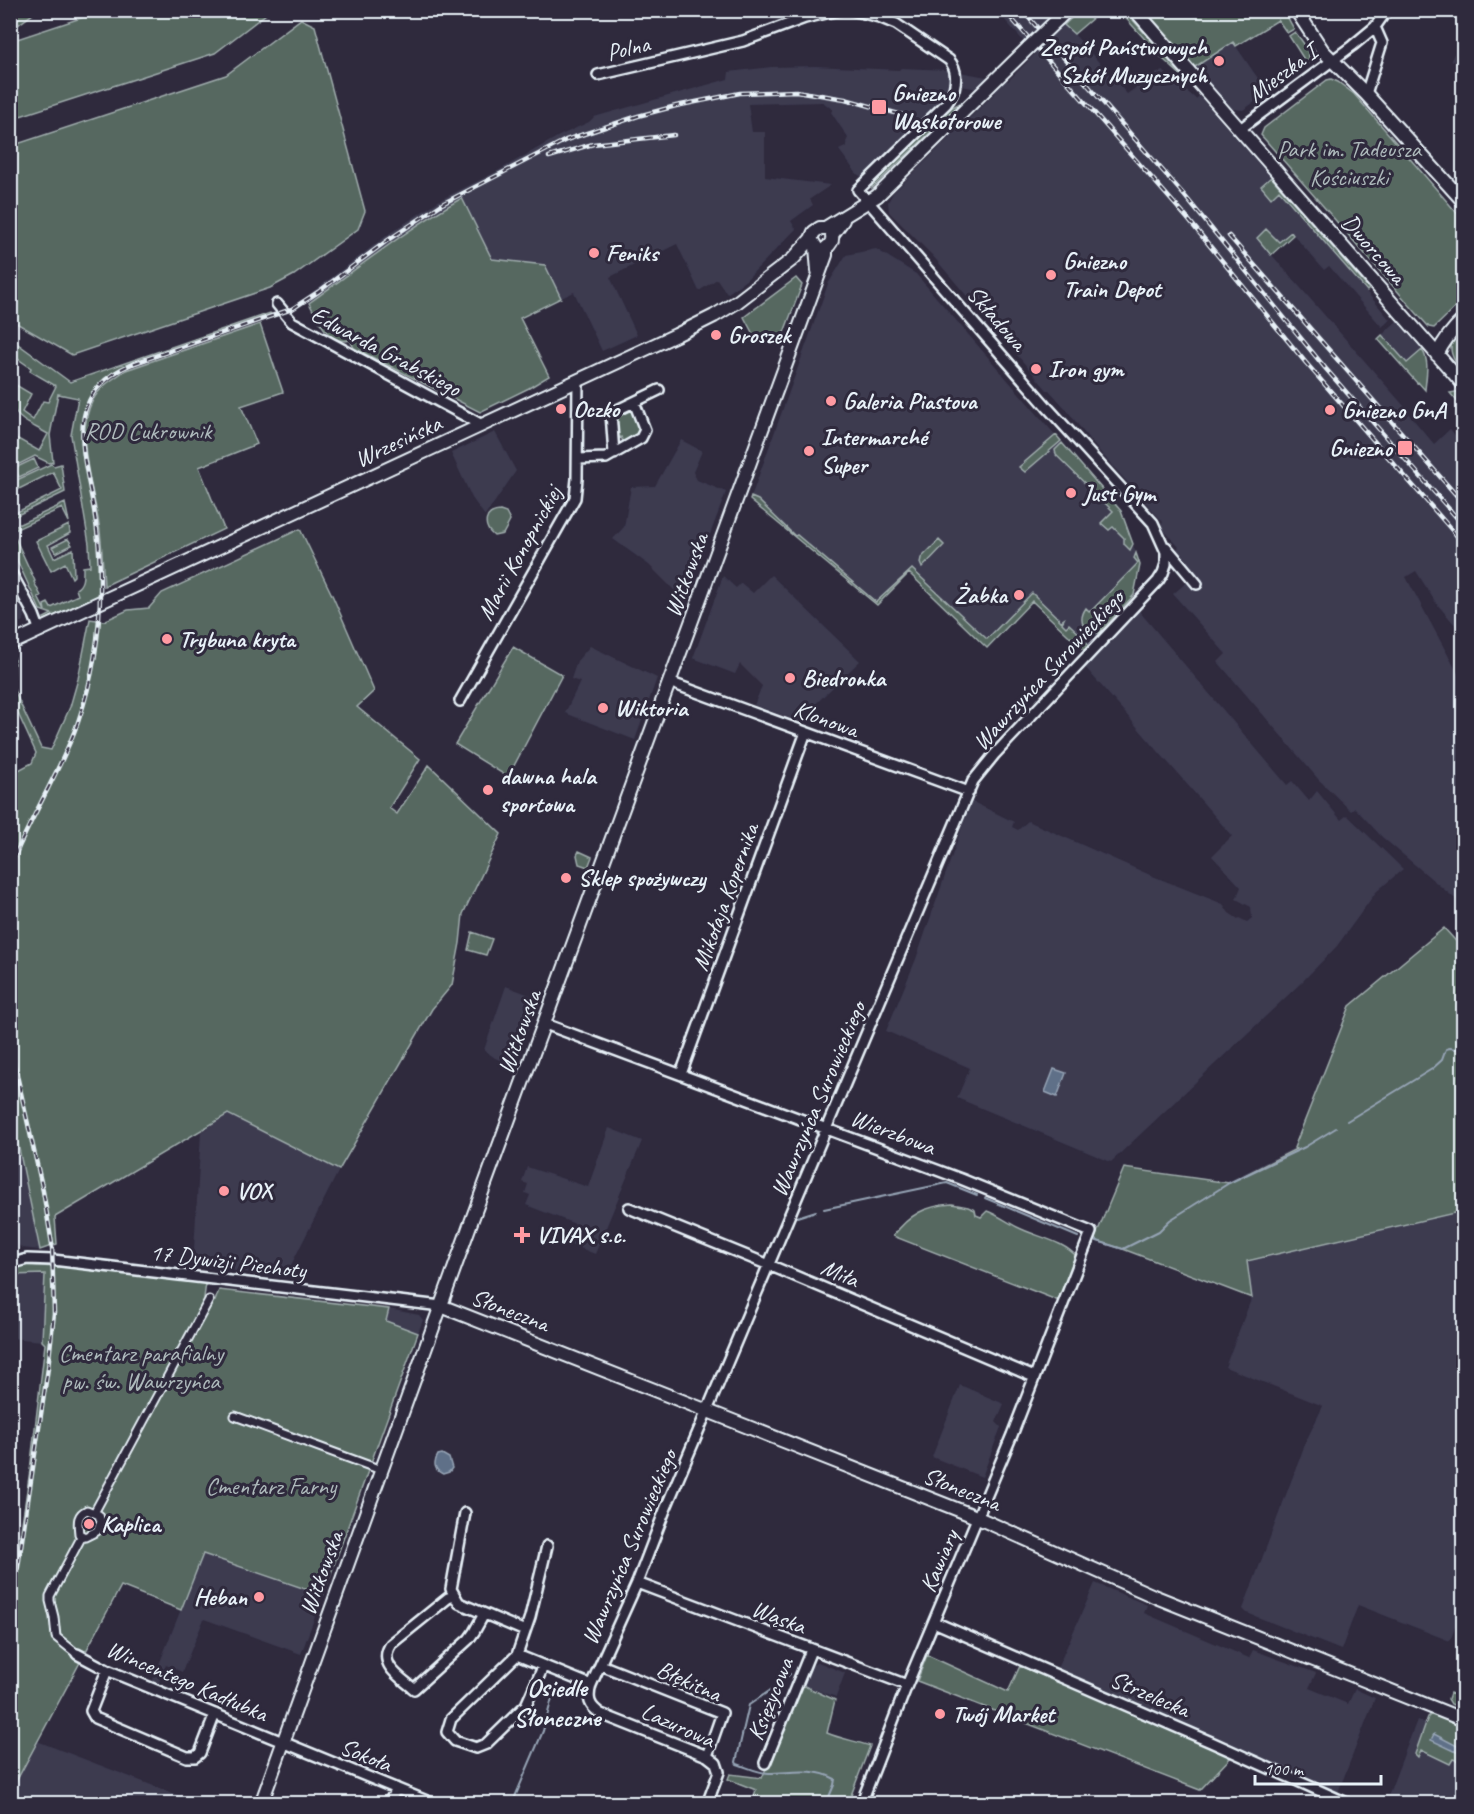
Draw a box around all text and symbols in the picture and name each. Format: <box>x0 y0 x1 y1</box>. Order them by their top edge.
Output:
street label: Polna <box>603 28 654 67</box>
place label: Zespół Państwowych Szkół Muzycznych <box>1040 32 1209 90</box>
street label: Mieszka I <box>1241 34 1327 109</box>
marker: Zespół Państwowych Szkół Muzycznych <box>1212 54 1226 68</box>
place label: Gniezno Wąskotorowe <box>892 78 1002 136</box>
marker: Gniezno Wąskotorowe <box>870 98 888 116</box>
park label: Park im. Tadeusza Kościuszki <box>1277 134 1423 192</box>
street label: Dworcowa <box>1335 208 1414 292</box>
place label: Feniks <box>606 238 661 268</box>
marker: Feniks <box>587 246 601 260</box>
place label: Gniezno Train Depot <box>1063 246 1164 304</box>
marker: Gniezno Train Depot <box>1044 268 1058 282</box>
street label: Składowa <box>961 279 1035 358</box>
street label: Edwarda Grabskiego <box>306 299 467 404</box>
place label: Groszek <box>728 320 792 350</box>
marker: Groszek <box>709 328 723 342</box>
place label: Iron gym <box>1048 354 1125 384</box>
marker: Iron gym <box>1029 362 1043 376</box>
place label: Galeria Piastova <box>843 386 979 416</box>
place label: Oczko <box>573 394 621 424</box>
marker: Galeria Piastova <box>824 394 838 408</box>
place label: Gniezno GnA <box>1342 395 1448 425</box>
marker: Oczko <box>554 402 568 416</box>
marker: Gniezno GnA <box>1323 403 1337 417</box>
street label: Wrzesińska <box>350 407 447 474</box>
park label: ROD Cukrownik <box>84 416 214 446</box>
place label: Intermarché Super <box>821 422 931 480</box>
place label: Gniezno <box>1329 433 1394 463</box>
marker: Gniezno <box>1396 439 1414 457</box>
marker: Intermarché Super <box>802 444 816 458</box>
street label: Marii Konopnickiej <box>470 478 570 625</box>
place label: Just Gym <box>1081 478 1157 508</box>
marker: Just Gym <box>1064 486 1078 500</box>
street label: Witkowska <box>657 527 716 621</box>
place label: Żabka <box>954 580 1009 610</box>
street label: Wawrzyńca Surowieckiego <box>966 582 1132 757</box>
marker: Żabka <box>1012 588 1026 602</box>
place label: Trybuna kryta <box>179 624 297 654</box>
marker: Trybuna kryta <box>160 632 174 646</box>
place label: Biedronka <box>802 663 887 693</box>
marker: Biedronka <box>783 671 797 685</box>
place label: Wiktoria <box>615 693 690 723</box>
street label: Klonowa <box>790 694 864 745</box>
marker: Wiktoria <box>596 701 610 715</box>
place label: dawna hala sportowa <box>500 761 598 819</box>
marker: dawna hala sportowa <box>481 783 495 797</box>
street label: Mikołaja Kopernika <box>685 817 766 975</box>
place label: Sklep spożywczy <box>578 863 707 893</box>
marker: Sklep spożywczy <box>559 871 573 885</box>
street label: Witkowska <box>490 984 549 1078</box>
street label: Wawrzyńca Surowieckiego <box>763 995 874 1201</box>
street label: Wierzbowa <box>846 1102 941 1162</box>
place label: VOX <box>236 1176 275 1206</box>
marker: VOX <box>217 1184 231 1198</box>
place label: VIVAX s.c. <box>536 1220 627 1250</box>
marker: VIVAX s.c. <box>513 1226 531 1244</box>
street label: 17 Dywizji Piechoty <box>148 1237 309 1286</box>
street label: Miła <box>817 1252 865 1295</box>
street label: Słoneczna <box>467 1282 555 1339</box>
park label: Cmentarz parafialny pw. św. Wawrzyńca <box>59 1338 225 1396</box>
street label: Wawrzyńca Surowieckiego <box>574 1443 685 1649</box>
street label: Słoneczna <box>919 1460 1007 1519</box>
park label: Cmentarz Farny <box>206 1471 338 1501</box>
place label: Kaplica <box>101 1509 162 1539</box>
marker: Kaplica <box>82 1517 96 1531</box>
street label: Kawiary <box>913 1524 966 1597</box>
street label: Witkowska <box>292 1525 351 1619</box>
place label: Heban <box>194 1582 248 1612</box>
marker: Heban <box>252 1590 266 1604</box>
street label: Wąska <box>748 1593 812 1641</box>
street label: Wincentego Kadłubka <box>102 1634 273 1729</box>
street label: Księżycowa <box>740 1652 801 1745</box>
street label: Błękitna <box>652 1654 727 1709</box>
street label: Strzelecka <box>1106 1664 1196 1725</box>
district label: Osiedle Słoneczne <box>514 1671 603 1734</box>
street label: Lazurowa <box>637 1696 721 1755</box>
place label: Twój Market <box>952 1699 1057 1729</box>
marker: Twój Market <box>933 1707 947 1721</box>
street label: Sokoła <box>336 1731 398 1779</box>
scale bar <box>1255 1748 1381 1786</box>
text: 100 m <box>1264 1758 1305 1780</box>

